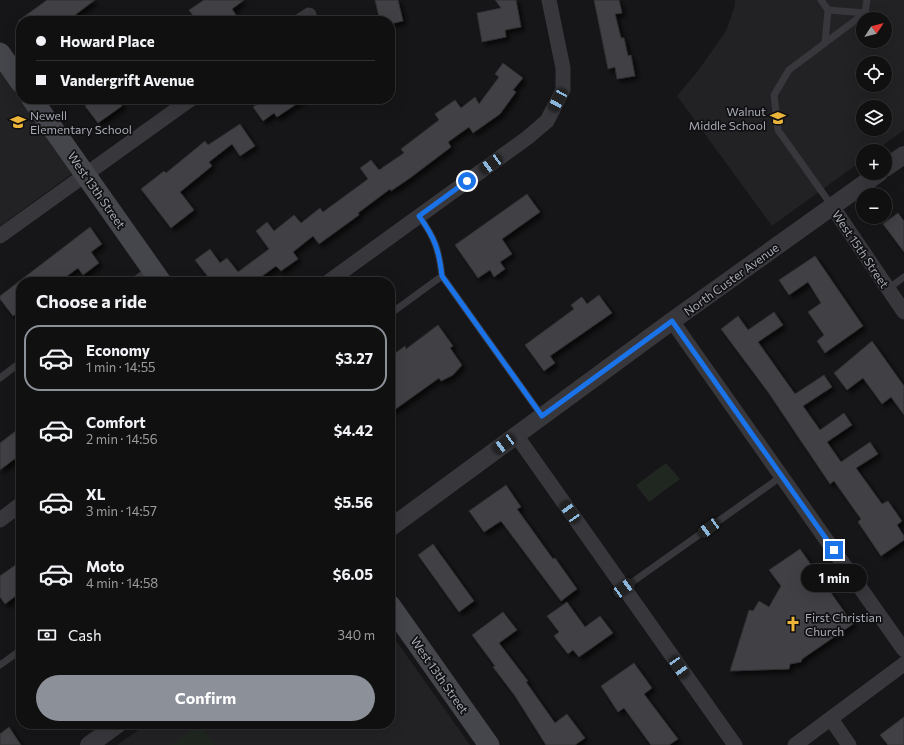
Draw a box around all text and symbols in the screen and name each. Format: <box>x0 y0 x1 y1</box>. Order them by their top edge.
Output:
north arrow <box>856 12 892 48</box>
map controls <box>856 12 892 224</box>
text: Howard Place <box>60 32 155 50</box>
button: locate <box>856 56 892 92</box>
text: Vandergrift Avenue <box>60 71 194 89</box>
car <box>547 87 569 113</box>
button: layers <box>856 100 892 136</box>
place label: Walnut Middle School <box>689 104 766 132</box>
place label: Newell Elementary School <box>30 108 132 136</box>
school or university icon: Walnut Middle School <box>769 109 787 127</box>
school or university icon: Newell Elementary School <box>9 113 27 131</box>
button: + <box>856 144 892 180</box>
street label: West 13th Street <box>65 149 129 231</box>
car <box>478 152 504 176</box>
route start <box>458 172 476 190</box>
button: − <box>856 188 892 224</box>
street label: West 15th Street <box>830 208 892 290</box>
street label: North Custer Avenue <box>681 240 781 318</box>
text: Choose a ride <box>36 290 147 312</box>
icon: car <box>38 340 74 376</box>
text: Economy <box>86 341 150 359</box>
text: $3.27 <box>335 349 373 367</box>
text: 1 min · 14:55 <box>86 359 156 375</box>
icon: car <box>38 412 74 448</box>
text: Comfort <box>86 413 146 431</box>
text: $4.42 <box>334 421 373 439</box>
text: 2 min · 14:56 <box>86 431 158 447</box>
car <box>491 432 517 456</box>
icon: car <box>38 484 74 520</box>
text: XL <box>86 485 105 503</box>
text: $5.56 <box>334 493 373 511</box>
car <box>558 499 582 525</box>
text: 3 min · 14:57 <box>86 503 157 519</box>
car <box>696 516 722 540</box>
route end <box>825 541 843 559</box>
icon: car <box>38 556 74 592</box>
text: Moto <box>86 557 125 575</box>
callout: 1 min <box>801 564 867 592</box>
text: $6.05 <box>333 565 373 583</box>
text: 1 min <box>819 570 849 586</box>
text: 4 min · 14:58 <box>86 575 158 591</box>
car <box>611 576 637 600</box>
place label: First Christian Church <box>805 610 882 638</box>
church icon: First Christian Church <box>784 615 802 633</box>
icon: cash <box>36 624 58 646</box>
text: Cash <box>68 626 102 644</box>
text: 340 m <box>337 627 375 643</box>
street label: West 13th Street <box>408 634 472 716</box>
car <box>667 654 691 680</box>
button: Confirm <box>36 675 375 721</box>

